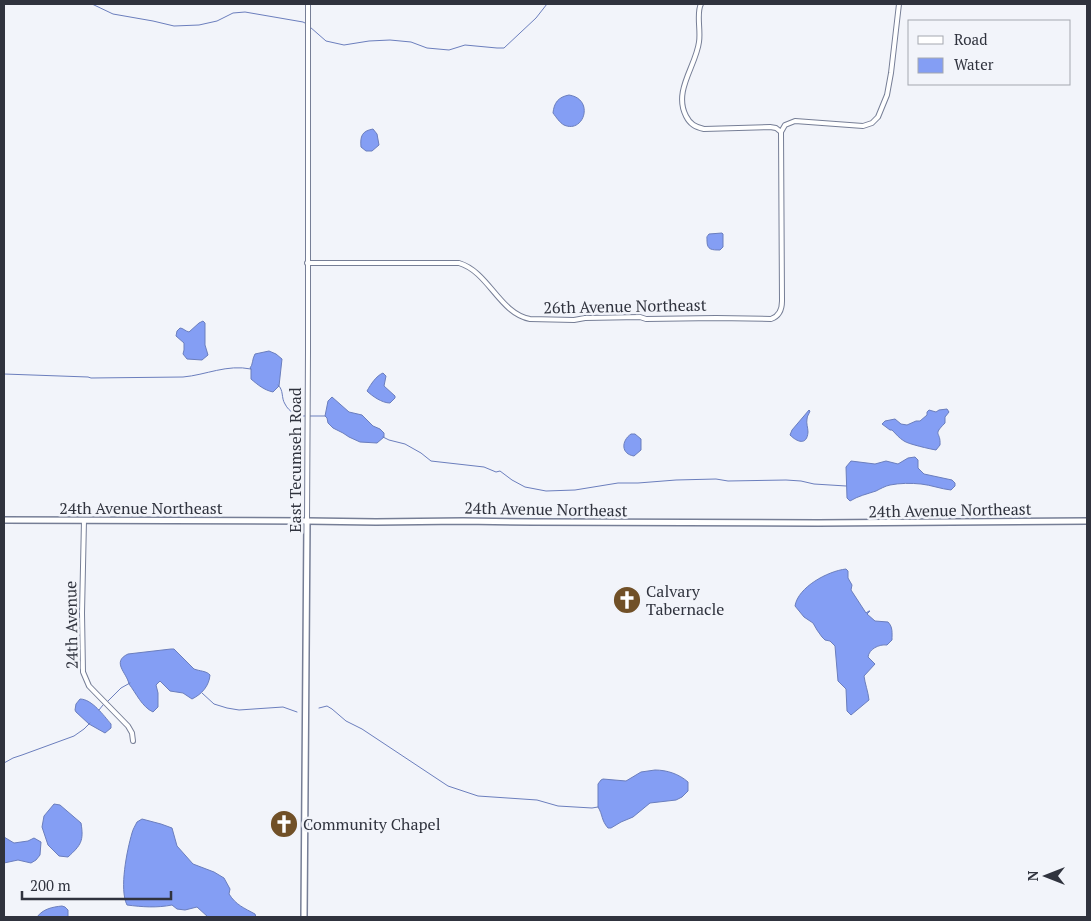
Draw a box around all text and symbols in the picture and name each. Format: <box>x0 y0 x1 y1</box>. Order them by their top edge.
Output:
legend <box>908 20 1071 85</box>
text: Road <box>954 29 987 49</box>
text: Water <box>954 54 994 74</box>
street label: 26th Avenue Northeast <box>543 294 707 318</box>
street label: East Tecumseh Road <box>284 387 306 533</box>
street label: 24th Avenue Northeast <box>59 497 223 519</box>
street label: 24th Avenue Northeast <box>464 497 628 521</box>
street label: 24th Avenue Northeast <box>868 498 1032 522</box>
place label: Calvary Tabernacle <box>646 580 724 620</box>
street label: 24th Avenue <box>59 581 83 669</box>
church icon: Calvary Tabernacle <box>612 585 642 615</box>
church icon: Community Chapel <box>269 809 299 839</box>
place label: Community Chapel <box>303 813 441 835</box>
north arrow <box>1021 851 1071 901</box>
scale bar <box>22 868 171 900</box>
text: N <box>1023 870 1042 881</box>
text: 200 m <box>30 875 71 895</box>

